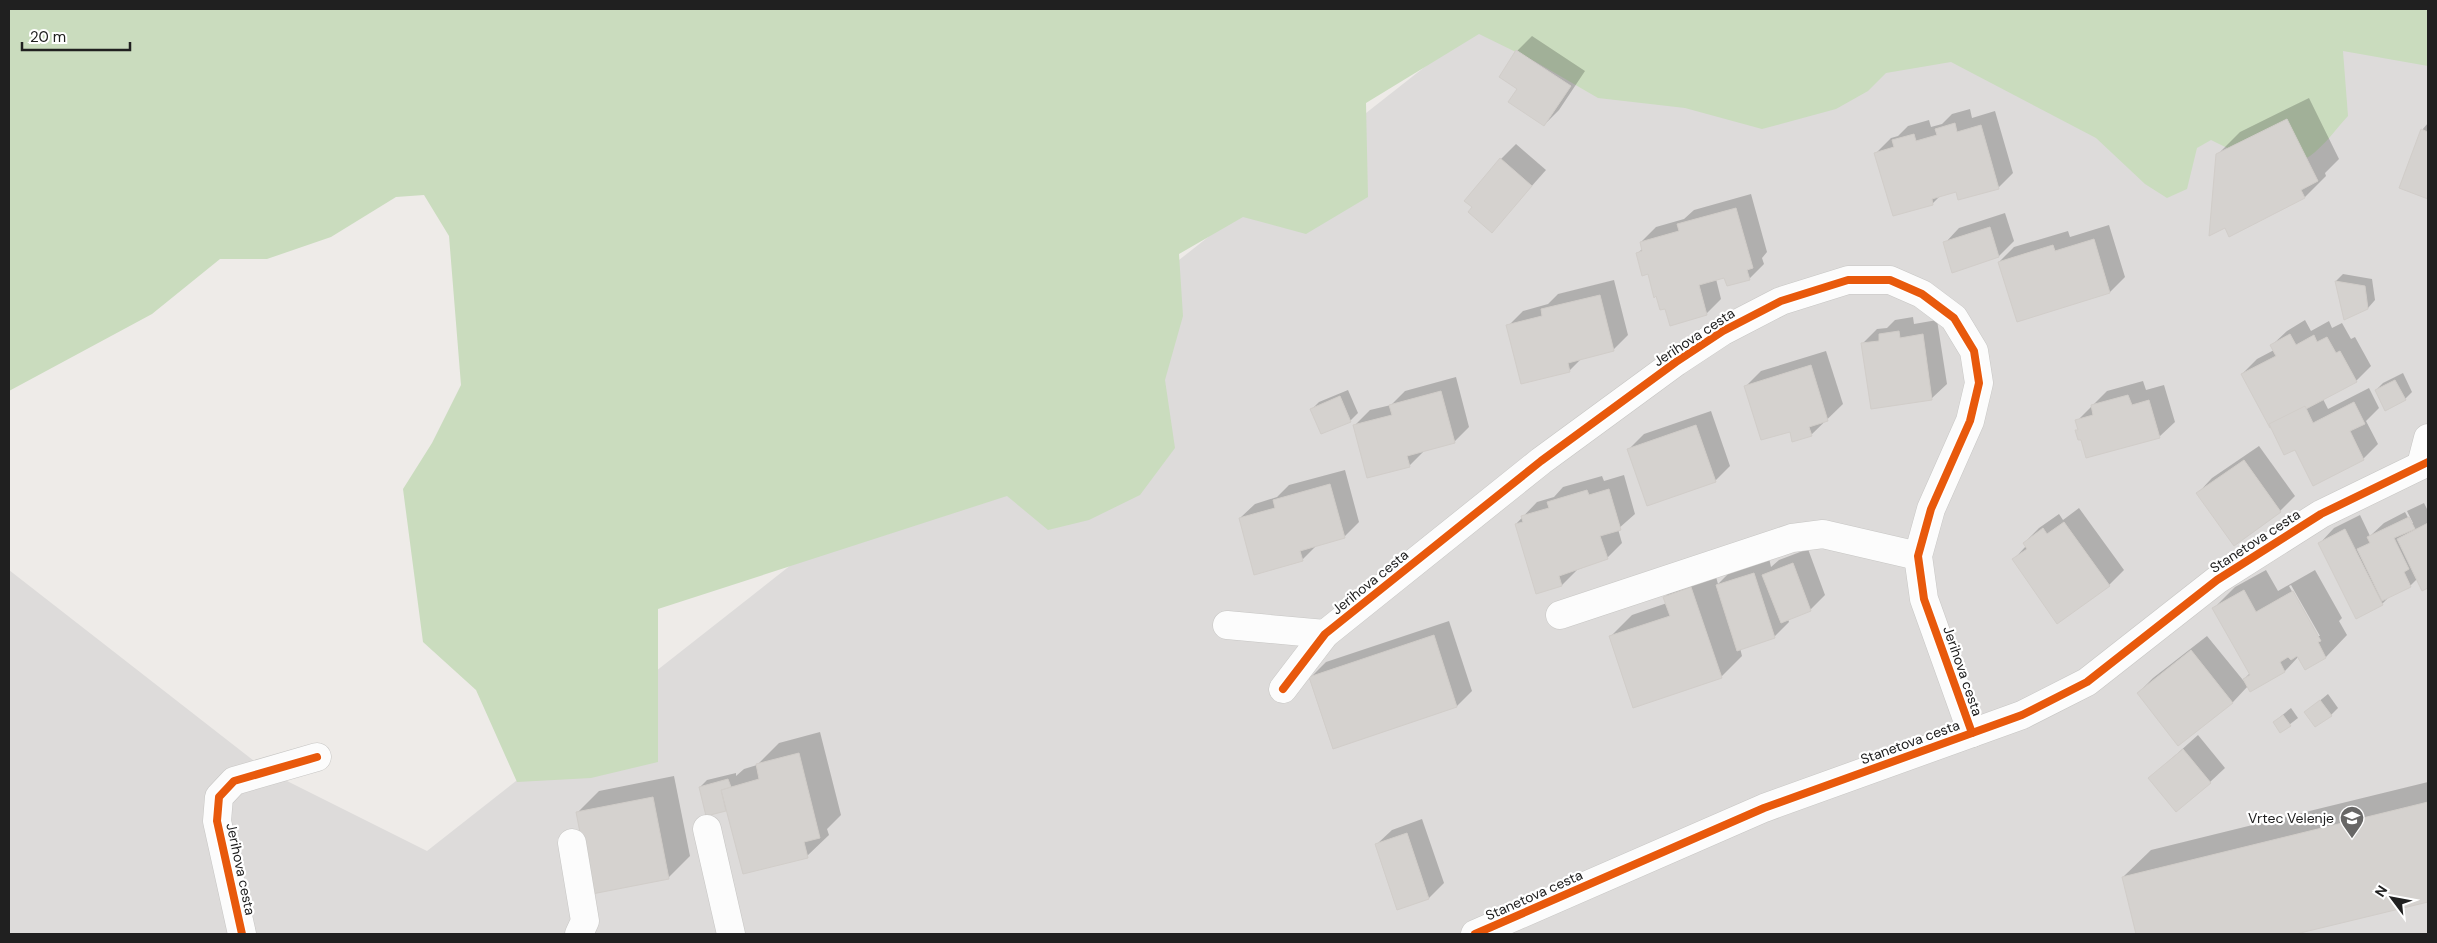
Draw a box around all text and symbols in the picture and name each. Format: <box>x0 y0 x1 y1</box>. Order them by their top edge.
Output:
scale bar <box>22 20 130 52</box>
text: 20 m <box>30 27 66 47</box>
street label: Jerihova cesta <box>1650 304 1738 370</box>
street label: Stanetova cesta <box>2206 505 2304 577</box>
street label: Jerihova cesta <box>1328 546 1412 618</box>
street label: Jerihova cesta <box>1939 624 1987 718</box>
street label: Stanetova cesta <box>1858 716 1962 768</box>
school or university icon: Vrtec Velenje <box>2339 805 2365 839</box>
place label: Vrtec Velenje <box>2248 809 2334 827</box>
street label: Jerihova cesta <box>222 821 260 917</box>
street label: Stanetova cesta <box>1483 866 1585 924</box>
north arrow <box>2367 873 2417 923</box>
text: N <box>2371 882 2391 900</box>

